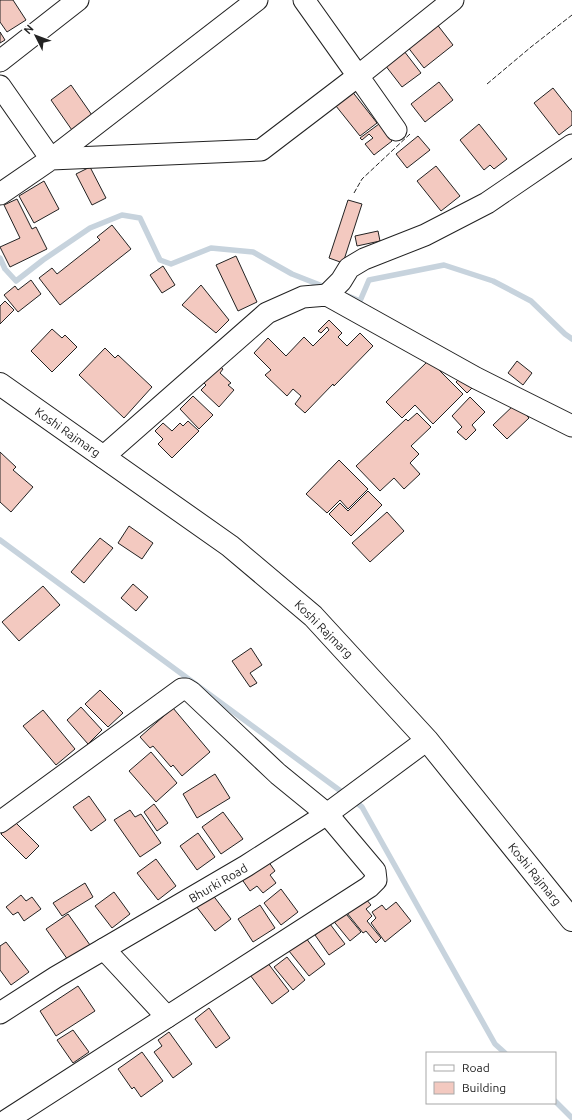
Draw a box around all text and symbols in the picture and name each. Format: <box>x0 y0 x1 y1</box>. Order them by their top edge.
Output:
north arrow <box>16 16 56 56</box>
text: N <box>21 22 36 36</box>
street label: Koshi Rajmarg <box>33 405 103 459</box>
street label: Koshi Rajmarg <box>292 597 356 661</box>
street label: Koshi Rajmarg <box>506 840 564 908</box>
street label: Bhurki Road <box>186 861 250 905</box>
legend <box>426 1052 556 1104</box>
text: Road <box>462 1061 490 1074</box>
text: Building <box>462 1081 506 1094</box>

